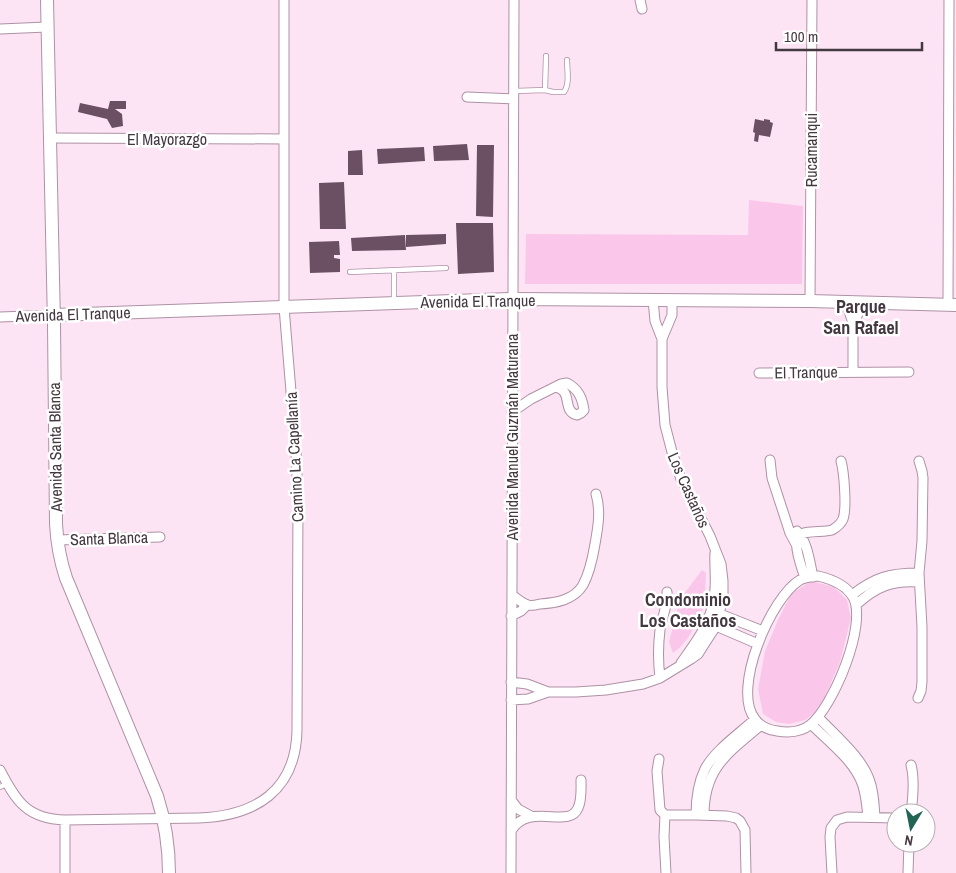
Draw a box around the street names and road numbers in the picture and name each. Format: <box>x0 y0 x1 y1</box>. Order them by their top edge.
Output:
street label: Rucamanqui <box>800 113 822 187</box>
street label: El Mayorazgo <box>127 128 207 150</box>
street label: Avenida El Tranque <box>419 289 536 313</box>
street label: Avenida El Tranque <box>14 301 131 327</box>
street label: Avenida Manuel Guzmán Maturana <box>501 333 523 541</box>
street label: El Tranque <box>774 360 838 384</box>
street label: Avenida Santa Blanca <box>43 381 67 513</box>
street label: Camino La Capellanía <box>280 391 308 523</box>
street label: Los Castaños <box>663 449 715 531</box>
street label: Santa Blanca <box>70 526 149 550</box>

